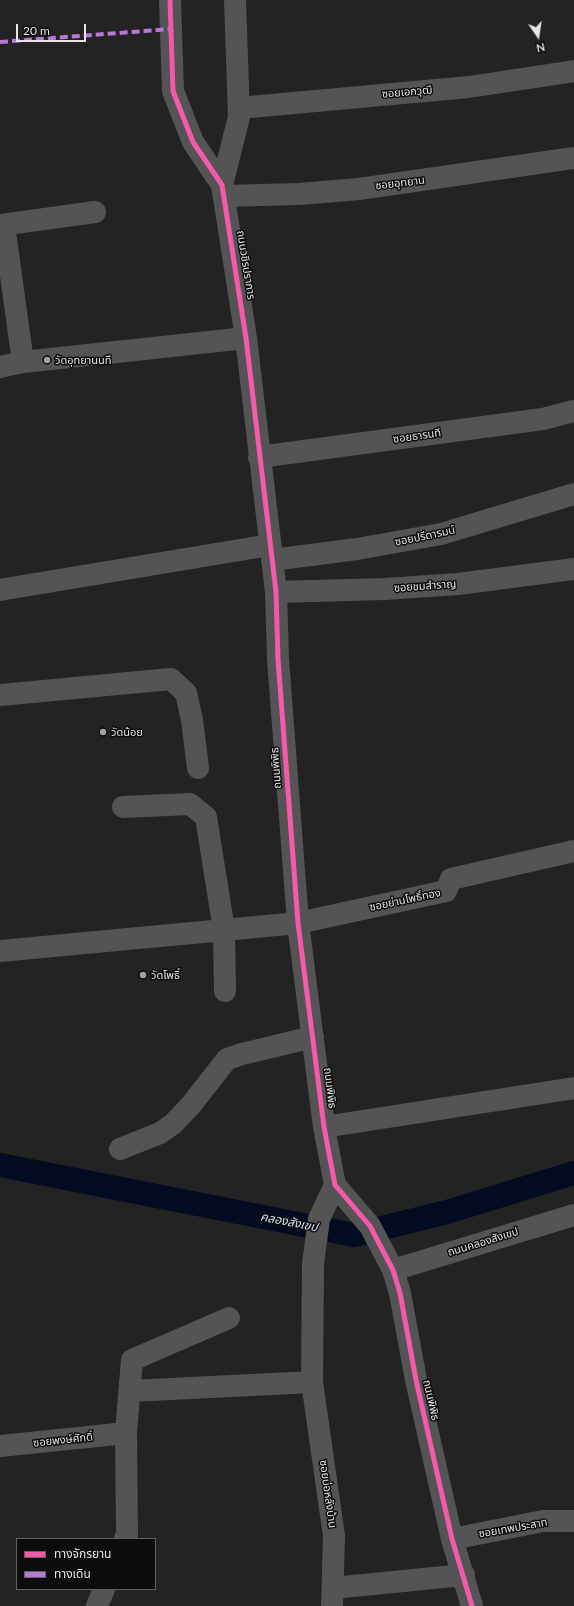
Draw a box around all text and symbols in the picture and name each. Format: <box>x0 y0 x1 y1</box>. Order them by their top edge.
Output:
scale bar <box>18 16 88 42</box>
north arrow <box>518 16 558 56</box>
text: 20 m <box>23 23 50 38</box>
text: N <box>535 41 546 55</box>
street label: ซอยเอกวุฒิ <box>381 83 433 101</box>
street label: ซอยอุทยาน <box>375 173 425 193</box>
street label: ถนนวชิรปราการ <box>234 229 258 301</box>
place label: วัดอุทยานนที <box>55 353 111 367</box>
marker: วัดอุทยานนที <box>42 355 52 365</box>
street label: ซอยธารนที <box>392 426 442 446</box>
street label: ซอยปรีดารมน์ <box>394 523 456 549</box>
street label: ซอยชมสำราญ <box>393 577 457 595</box>
place label: วัดน้อย <box>111 725 143 739</box>
marker: วัดน้อย <box>98 727 108 737</box>
street label: ถนนพิพิธ <box>268 747 284 789</box>
street label: ซอยย่านโพธิ์ทอง <box>368 886 442 914</box>
place label: วัดโพธิ์ <box>151 968 180 982</box>
marker: วัดโพธิ์ <box>138 970 148 980</box>
street label: ถนนพิพิธ <box>321 1067 339 1109</box>
water label: คลองสังเขป <box>259 1209 319 1235</box>
street label: ถนนคลองสังเขป <box>446 1225 520 1259</box>
street label: ถนนพิพิธ <box>420 1378 442 1422</box>
street label: ซอยพงษ์ศักดิ์ <box>33 1430 93 1450</box>
street label: ซอยบ่อหลังบ้าน <box>317 1459 339 1529</box>
street label: ซอยเทพประสาท <box>478 1515 548 1541</box>
legend <box>16 1538 156 1590</box>
text: ทางจักรยาน <box>54 1546 111 1561</box>
text: ทางเดิน <box>54 1566 91 1581</box>

